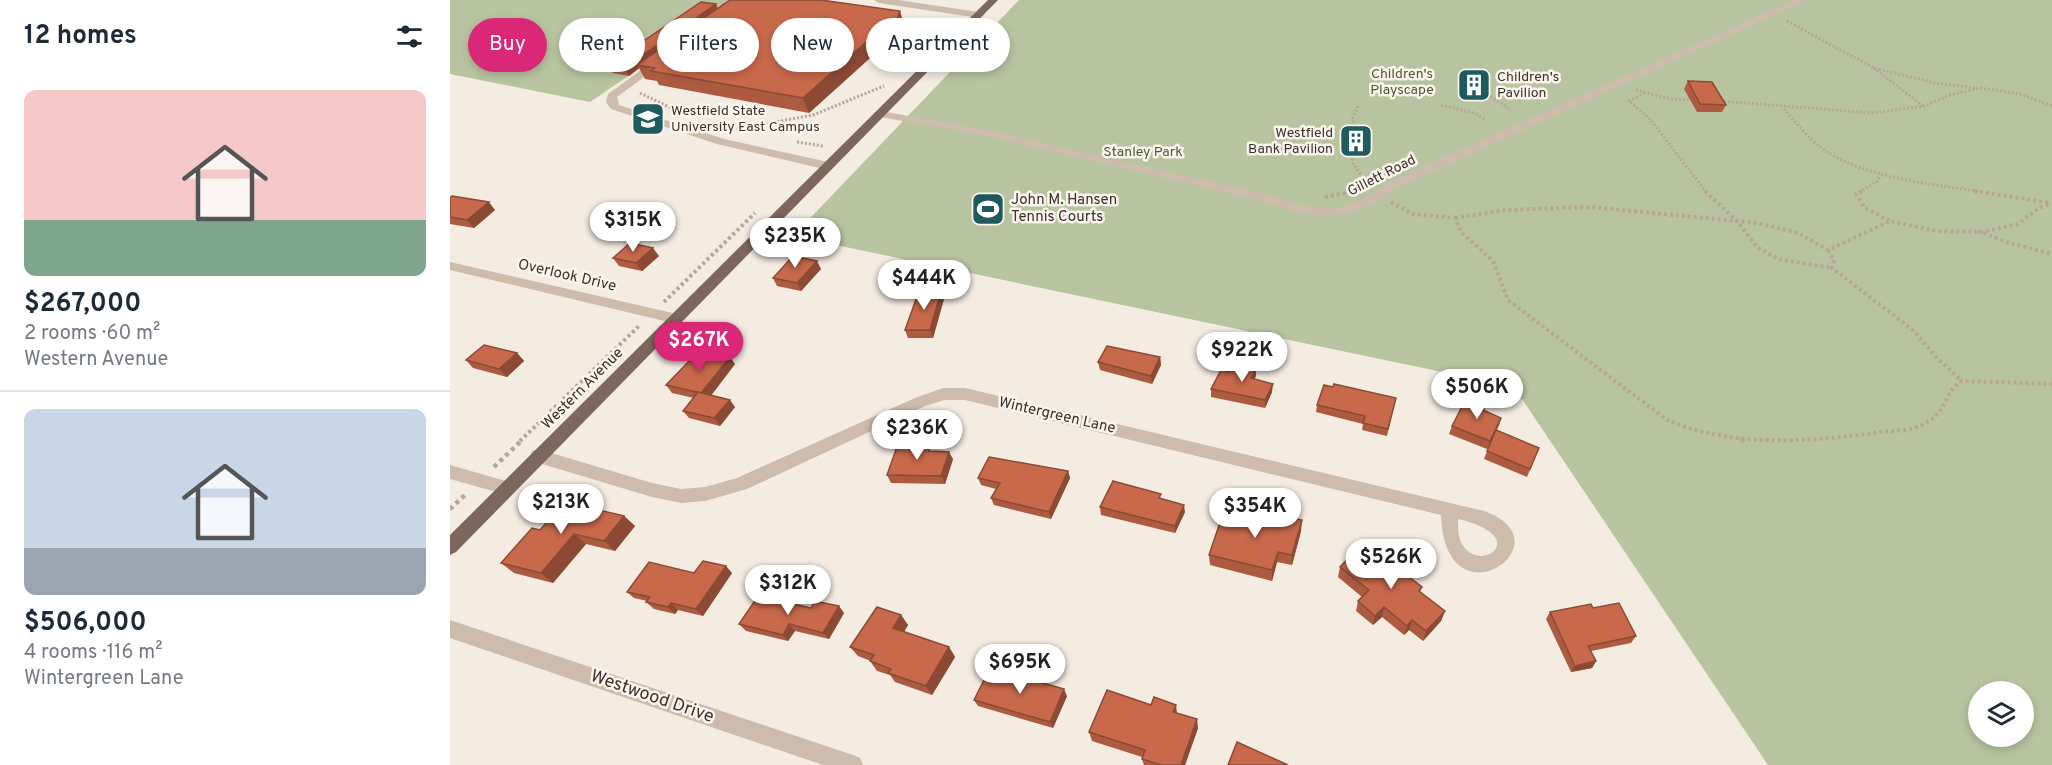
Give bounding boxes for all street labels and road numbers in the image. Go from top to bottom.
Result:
street label: Gillett Road [1345,152,1419,200]
street label: Overlook Drive [516,255,618,297]
street label: Western Avenue [538,344,628,434]
street label: Wintergreen Lane [997,393,1117,439]
street label: Westwood Drive [587,665,717,729]

